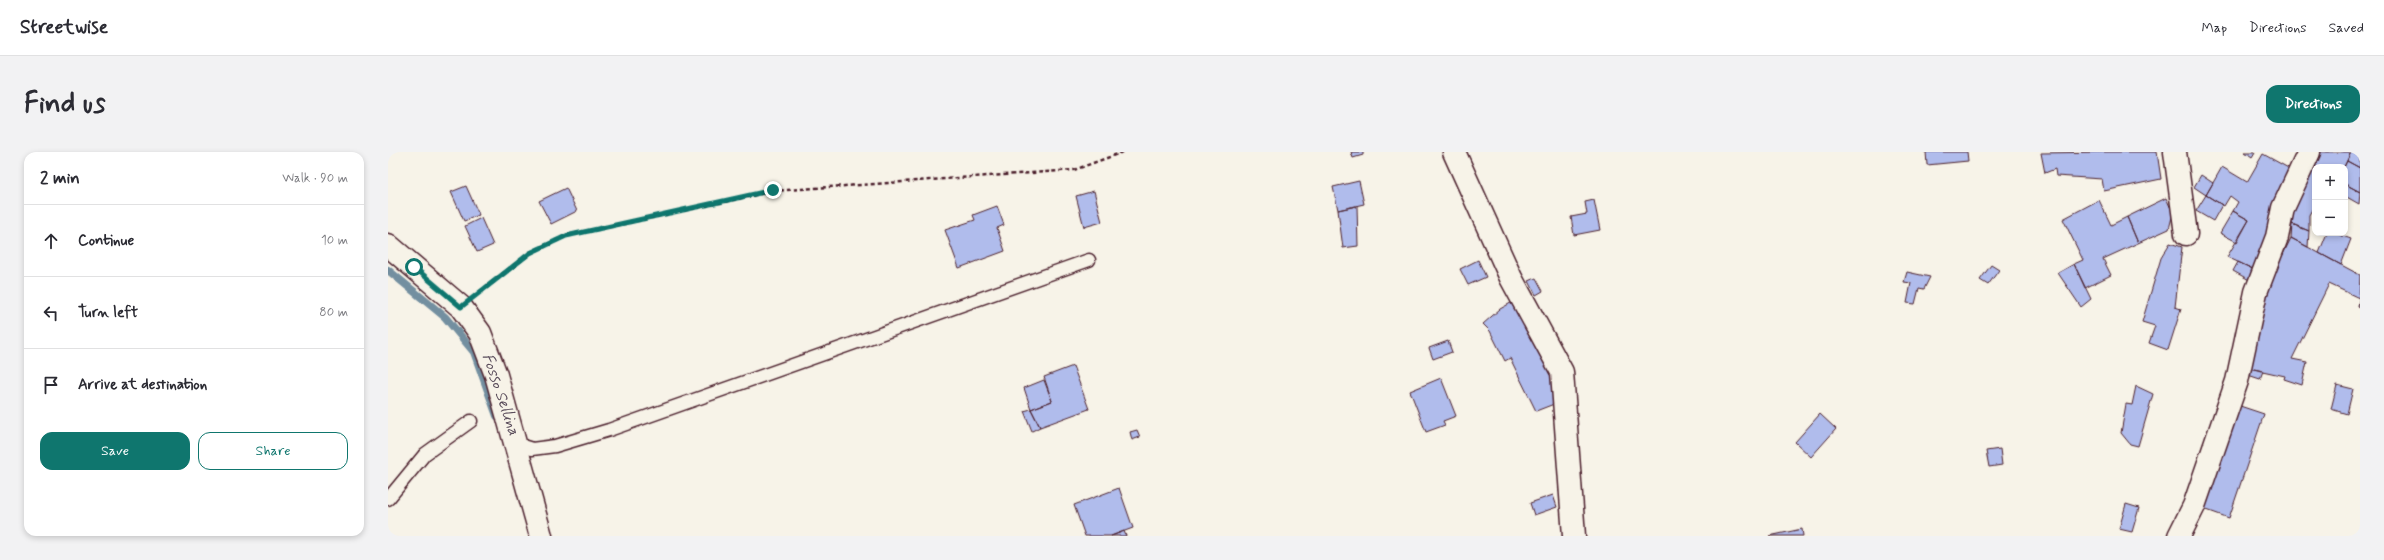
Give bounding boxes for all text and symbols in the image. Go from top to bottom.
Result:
text: Streetwise [20,15,108,40]
text: Map [2201,19,2227,37]
text: Directions [2249,19,2307,37]
text: Saved [2329,19,2364,37]
button: Directions [2266,85,2360,123]
text: Find us [24,86,105,123]
map controls [2312,164,2348,236]
button: + [2312,164,2348,200]
text: 2 min [40,167,80,189]
text: Walk · 90 m [282,170,348,187]
route end [764,181,782,199]
button: − [2312,200,2348,236]
icon: ahead [40,230,62,252]
text: Continue [78,231,134,251]
text: 10 m [321,232,348,249]
route start [405,258,423,276]
icon: left [40,302,62,324]
text: Turn left [78,303,138,323]
text: 80 m [319,304,348,321]
water label: Fosso Sellina [477,351,524,438]
icon: arrive [40,374,62,396]
text: Arrive at destination [78,375,207,395]
button: Save [40,432,190,470]
button: Share [198,432,348,470]

